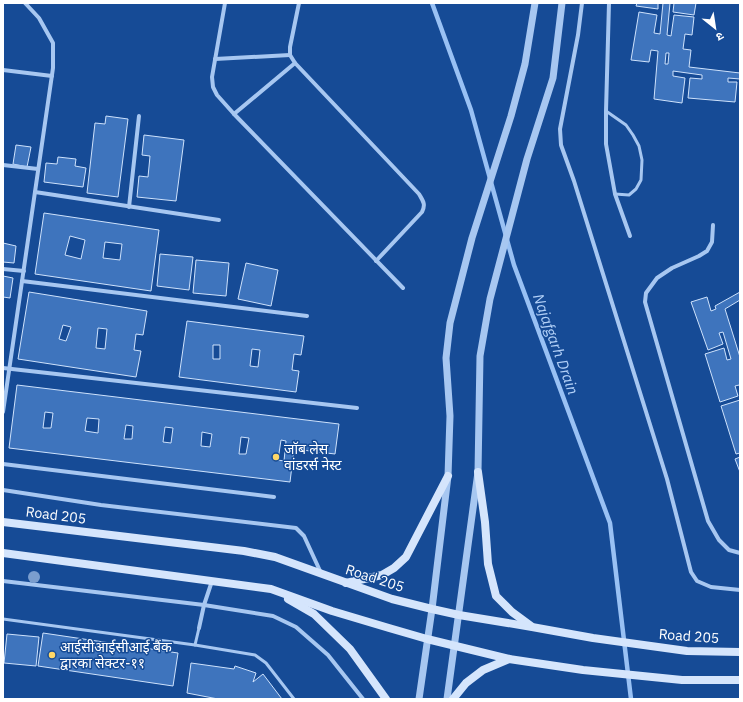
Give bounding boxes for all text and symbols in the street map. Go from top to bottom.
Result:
north arrow [695,8,735,48]
text: उ [713,29,726,45]
water label: Najafgarh Drain [529,291,583,397]
place label: जॉब लेस वांडरर्स नेस्ट [284,440,343,474]
marker: जॉब लेस वांडरर्स नेस्ट [271,452,281,462]
street label: Road 205 [25,502,87,528]
street label: Road 205 [343,560,407,596]
street label: Road 205 [658,625,720,647]
place label: आईसीआईसीआई बैंक द्वारका सेक्टर-११ [60,638,172,672]
marker: आईसीआईसीआई बैंक द्वारका सेक्टर-११ [47,650,57,660]

